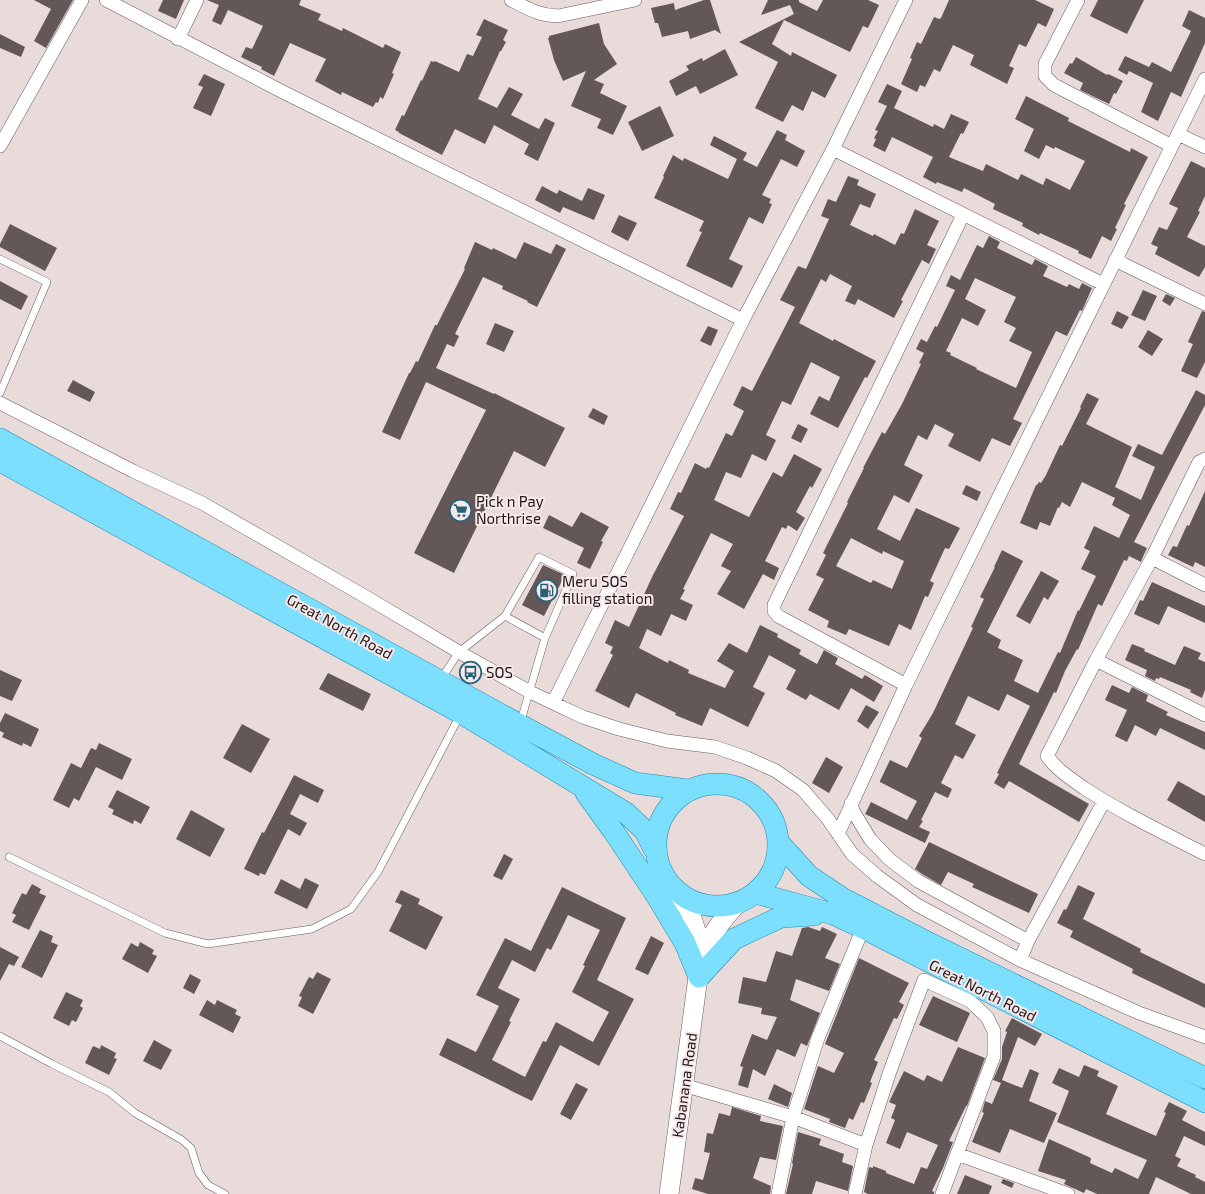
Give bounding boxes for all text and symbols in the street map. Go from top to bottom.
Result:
place label: Pick n Pay Northrise [476,492,544,527]
supermarket icon: Pick n Pay Northrise [447,497,473,523]
place label: Meru SOS filling station [562,572,652,607]
fuel station icon: Meru SOS filling station [533,577,559,603]
street label: Great North Road [284,590,396,662]
bus stop icon: SOS [457,659,483,685]
place label: SOS [486,663,513,681]
street label: Great North Road [926,955,1040,1025]
street label: Kabanana Road [668,1031,700,1139]

